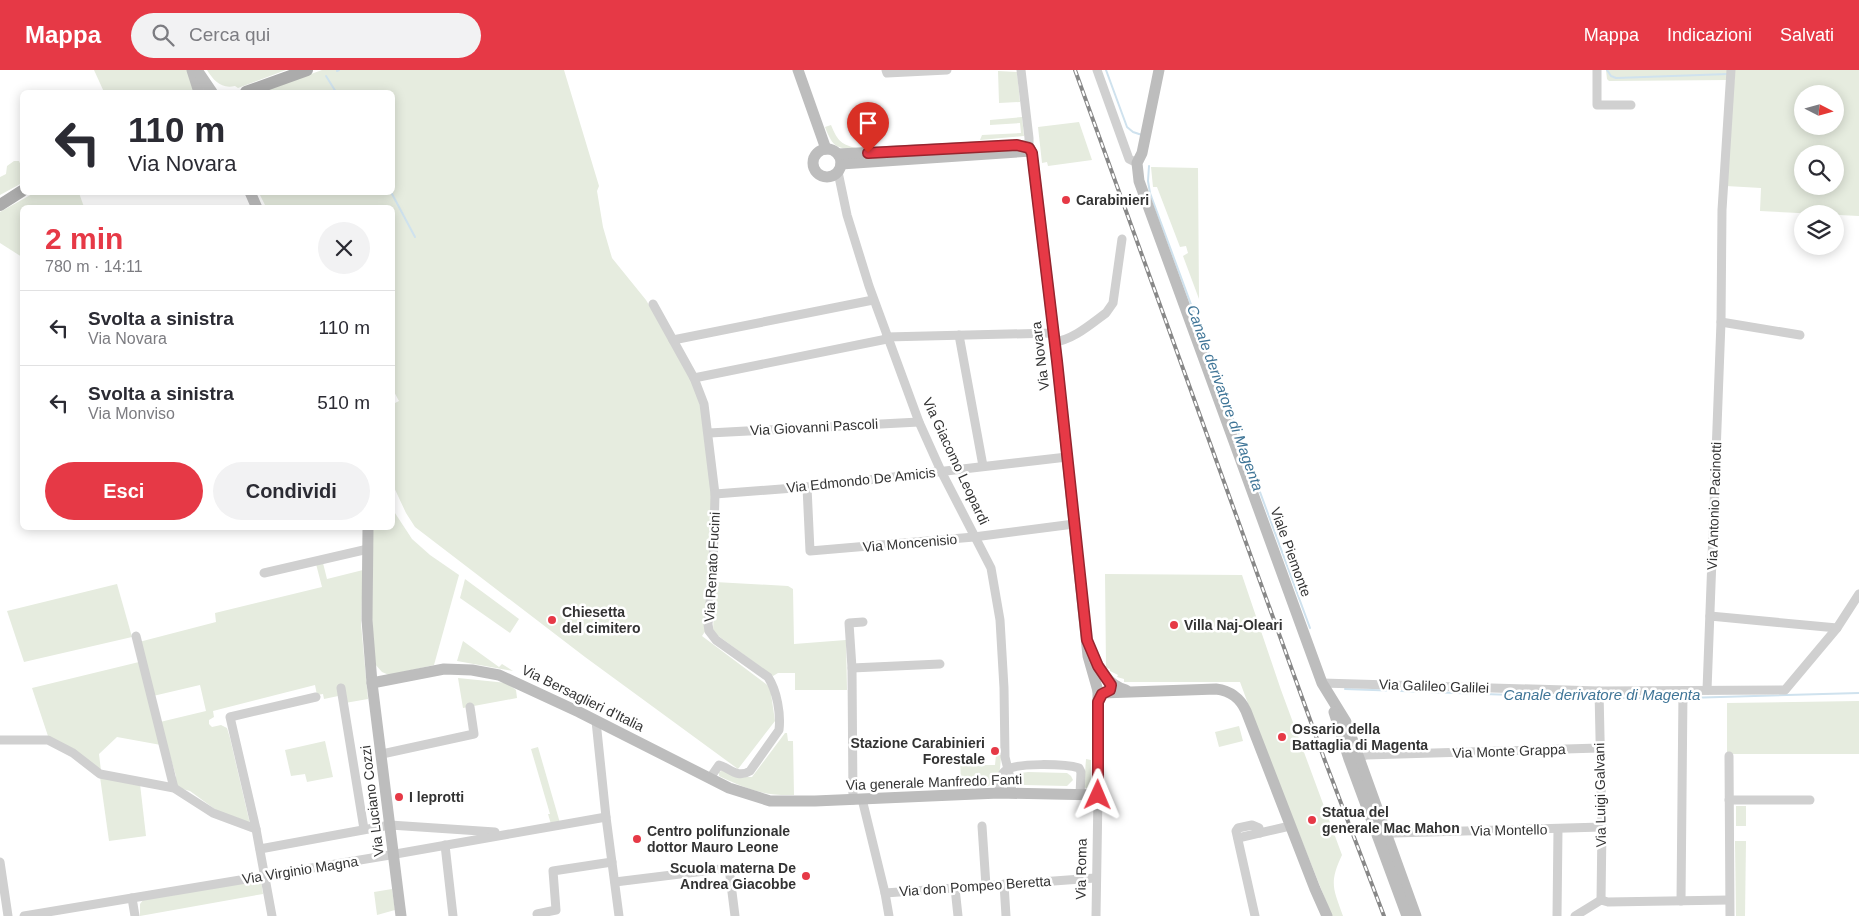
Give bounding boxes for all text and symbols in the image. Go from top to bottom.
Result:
search box [131,13,481,58]
text: Mappa [25,21,101,48]
icon: search [149,21,177,49]
text: Cerca qui [189,24,270,45]
text: Mappa [1584,25,1639,45]
text: Indicazioni [1667,25,1752,45]
text: Salvati [1780,25,1834,45]
north arrow [1794,85,1844,135]
map controls [1794,85,1844,255]
pin [847,102,889,153]
icon: arrive [854,109,882,137]
icon: left [45,110,110,175]
text: 110 m [128,110,225,149]
button: search [1794,145,1844,195]
text: Via Novara [128,151,236,176]
place label: Carabinieri [1076,192,1149,208]
marker: Carabinieri [1060,194,1072,206]
button: layers [1794,205,1844,255]
text: 2 min [45,222,123,255]
button: close [318,222,370,274]
text: 780 m · 14:11 [45,258,143,275]
water label: Canale derivatore di Magenta [1184,302,1267,493]
text: Svolta a sinistra [88,308,234,329]
icon: left [45,314,73,342]
text: 110 m [319,317,370,338]
street label: Via Novara [1028,321,1052,391]
text: Via Novara [88,330,167,347]
text: Svolta a sinistra [88,383,234,404]
icon: left [45,389,73,417]
text: 510 m [317,392,370,413]
street label: Via Giacomo Leopardi [920,395,992,527]
text: Via Monviso [88,405,175,422]
street label: Via Giovanni Pascoli [750,416,878,438]
street label: Via Antonio Pacinotti [1704,442,1724,570]
button: Esci [45,462,203,520]
button: Condividi [213,462,370,520]
street label: Via Edmondo De Amicis [786,464,936,496]
street label: Viale Piemonte [1267,505,1315,599]
street label: Via Renato Fucini [701,512,723,622]
street label: Via Moncenisio [862,531,958,555]
place label: Chiesetta del cimitero [562,604,641,636]
marker: Chiesetta del cimitero [546,614,558,626]
place label: Villa Naj-Oleari [1184,617,1283,633]
marker: Villa Naj-Oleari [1168,619,1180,631]
street label: Via Bersaglieri d'Italia [519,661,647,735]
street label: Via Galileo Galilei [1379,676,1489,696]
water label: Canale derivatore di Magenta [1504,686,1700,703]
place label: Ossario della Battaglia di Magenta [1292,721,1428,753]
marker: Ossario della Battaglia di Magenta [1276,731,1288,743]
place label: Stazione Carabinieri Forestale [850,735,985,767]
street label: Via Monte Grappa [1452,741,1566,761]
street label: Via Luigi Galvani [1591,742,1609,848]
street label: Via Luciano Cozzi [357,745,387,857]
marker: Stazione Carabinieri Forestale [989,745,1001,757]
position arrow [1071,768,1123,820]
street label: Via generale Manfredo Fanti [846,771,1022,793]
place label: I leprotti [409,789,464,805]
marker: I leprotti [393,791,405,803]
place label: Statua del generale Mac Mahon [1322,804,1460,836]
marker: Statua del generale Mac Mahon [1306,814,1318,826]
street label: Via Montello [1470,821,1548,839]
place label: Centro polifunzionale dottor Mauro Leone [647,823,790,855]
marker: Centro polifunzionale dottor Mauro Leone [631,833,643,845]
street label: Via Roma [1072,838,1090,900]
street label: Via Virginio Magna [241,853,359,887]
place label: Scuola materna De Andrea Giacobbe [670,860,796,892]
marker: Scuola materna De Andrea Giacobbe [800,870,812,882]
street label: Via don Pompeo Beretta [898,873,1052,899]

